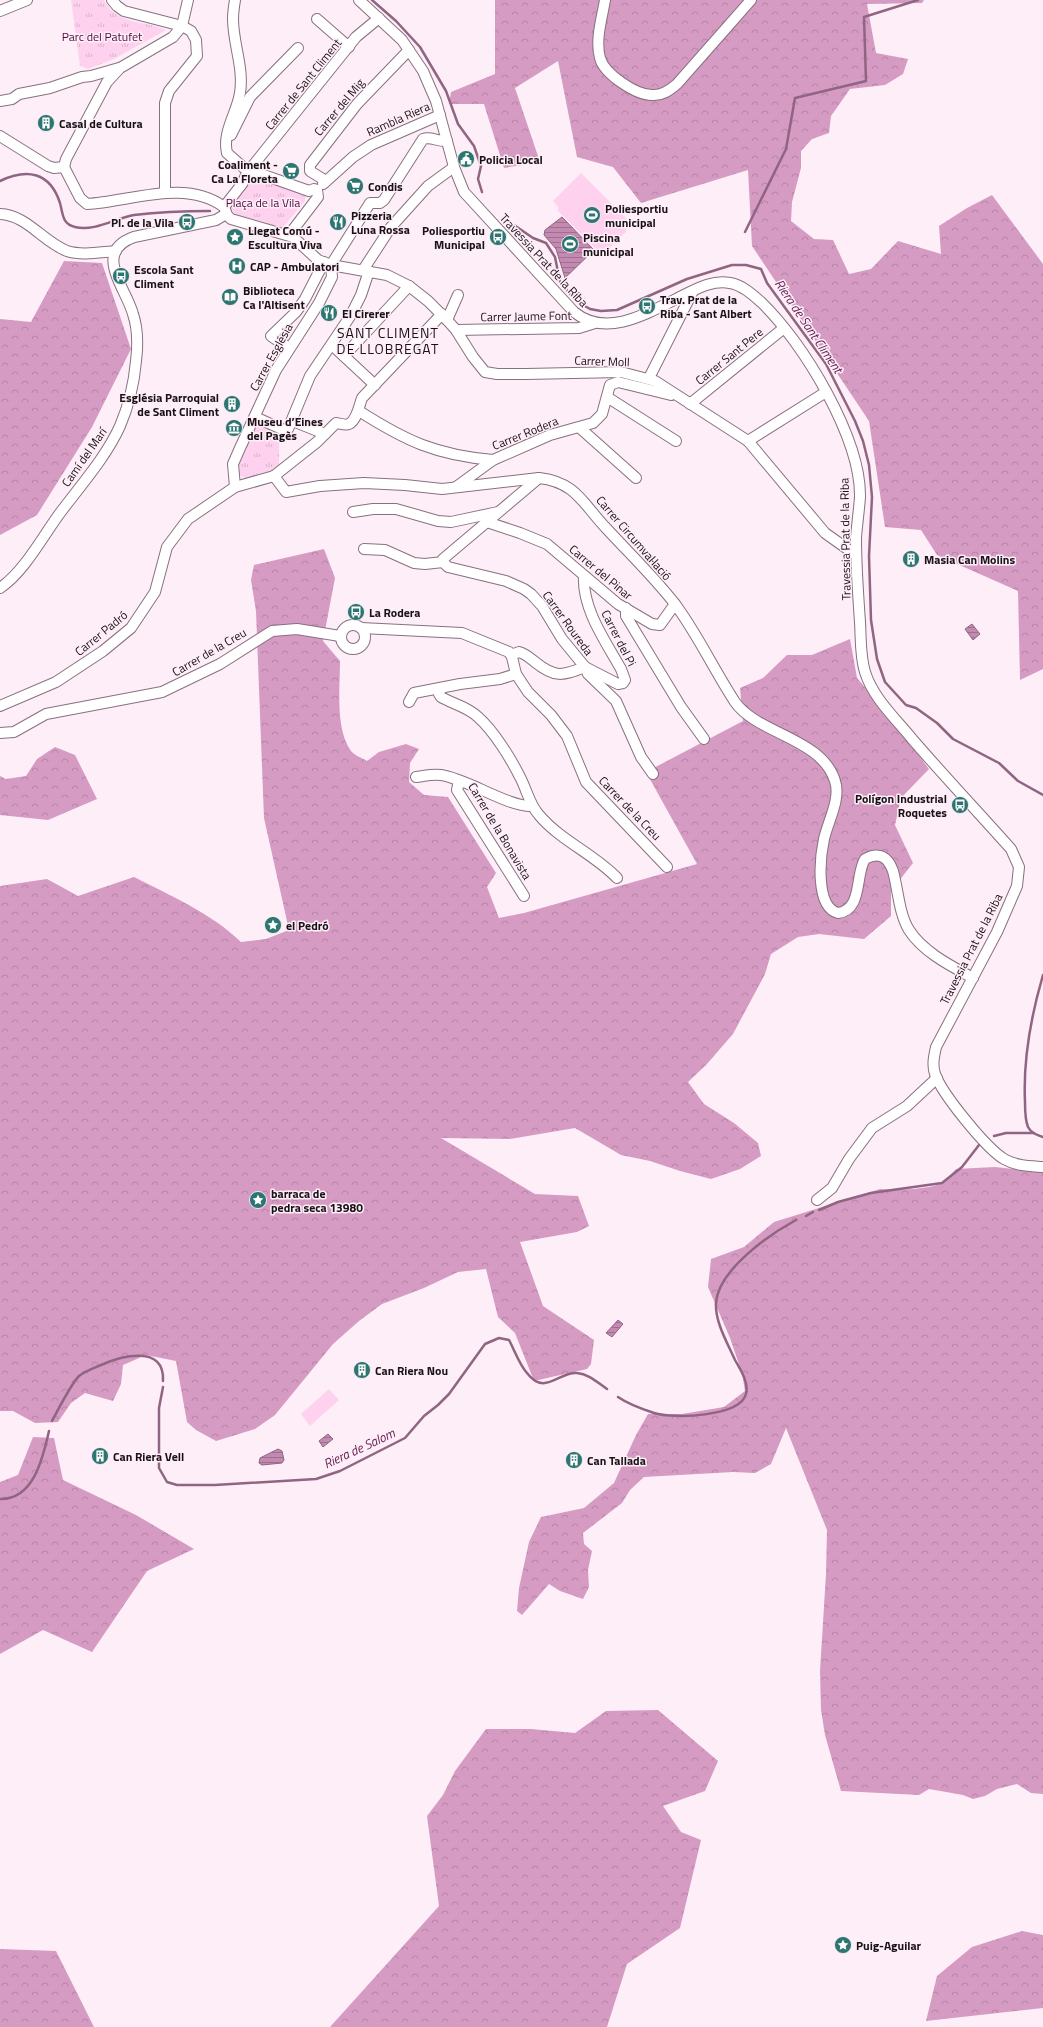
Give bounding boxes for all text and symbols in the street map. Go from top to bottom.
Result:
park label: Parc del Patufet [62,27,143,46]
street label: Carrer de Sant Climent [260,33,346,134]
street label: Carrer del Mig [309,74,369,140]
street label: Rambla Riera [363,97,433,141]
building icon: Casal de Cultura [36,113,56,133]
place label: Casal de Cultura [59,114,143,133]
public building icon: Policia Local [456,149,476,169]
place label: Policia Local [479,150,543,169]
place label: Coaliment - Ca La Floreta [211,155,278,188]
supermarket icon: Coaliment - Ca La Floreta [281,161,301,181]
supermarket icon: Condis [345,176,365,196]
place label: Condis [368,177,403,196]
park label: Plaça de la Vila [226,193,300,212]
place label: Poliesportiu municipal [605,199,668,232]
sports icon: Poliesportiu municipal [582,205,602,225]
place label: Pizzeria Luna Rossa [351,206,410,239]
street label: Travessia Prat de la Riba [495,209,593,311]
bus stop icon: Pl. de la Vila [177,212,197,232]
restaurant icon: Pizzeria Luna Rossa [328,212,348,232]
place label: Pl. de la Vila [111,213,174,232]
place label: Llegat Comú - Escultura Viva [248,221,322,254]
place label: Poliesportiu Municipal [422,221,485,254]
place icon: Llegat Comú - Escultura Viva [225,227,245,247]
bus stop icon: Poliesportiu Municipal [488,227,508,247]
place label: Piscina municipal [583,228,634,261]
sports icon: Piscina municipal [560,234,580,254]
hospital icon: CAP - Ambulatori [227,256,247,276]
place label: CAP - Ambulatori [250,257,339,276]
place label: Escola Sant Climent [134,260,194,293]
bus stop icon: Escola Sant Climent [111,266,131,286]
water label: Riera de Sant Climent [770,275,849,379]
place label: Biblioteca Ca l'Altisent [243,281,305,314]
library icon: Biblioteca Ca l'Altisent [220,287,240,307]
place label: Trav. Prat de la Riba - Sant Albert [660,290,752,323]
bus stop icon: Trav. Prat de la Riba - Sant Albert [637,296,657,316]
restaurant icon: El Cirerer [319,303,339,323]
place label: El Cirerer [342,304,390,323]
street label: Carrer Jaume Font [480,306,573,326]
street label: Carrer Església [245,320,297,394]
district label: SANT CLIMENT DE LLOBREGAT [337,322,439,359]
street label: Carrer Sant Pere [691,323,767,389]
street label: Carrer Moll [574,351,630,371]
place label: Església Parroquial de Sant Climent [119,388,220,421]
building icon: Església Parroquial de Sant Climent [222,394,242,414]
street label: Carrer Rodera [489,411,561,455]
place label: Museu d’Eines del Pagès [247,412,323,445]
museum icon: Museu d’Eines del Pagès [224,418,244,438]
street label: Camí del Marí [57,422,112,491]
street label: Travessia Prat de la Riba [834,478,856,600]
street label: Carrer Circumval·lació [592,491,676,585]
street label: Carrer del Pinar [565,540,637,604]
building icon: Masia Can Molins [901,549,921,569]
place label: Masia Can Molins [924,550,1015,569]
street label: Carrer Roureda [538,587,598,659]
bus stop icon: La Rodera [346,602,366,622]
place label: La Rodera [369,603,420,622]
street label: Carrer Padró [70,606,132,660]
street label: Carrer del Pi [597,606,641,670]
street label: Carrer de la Creu [168,623,250,681]
street label: Carrer de la Creu [594,772,666,844]
street label: Carrer de la Bonavista [463,779,537,883]
place label: Polígon Industrial Roquetes [855,789,947,822]
bus stop icon: Polígon Industrial Roquetes [950,795,970,815]
street label: Travessia Prat de la Riba [935,890,1007,1008]
place icon: el Pedró [263,915,283,935]
place label: el Pedró [286,916,329,935]
place label: barraca de pedra seca 13980 [271,1184,363,1217]
place icon: barraca de pedra seca 13980 [248,1190,268,1210]
building icon: Can Riera Nou [352,1360,372,1380]
place label: Can Riera Nou [375,1361,448,1380]
water label: Riera de Salom [320,1422,399,1473]
building icon: Can Riera Vell [90,1446,110,1466]
place label: Can Riera Vell [113,1447,184,1466]
building icon: Can Tallada [564,1450,584,1470]
place label: Can Tallada [587,1451,646,1470]
place icon: Puig-Aguilar [833,1935,853,1955]
place label: Puig-Aguilar [856,1936,922,1955]

